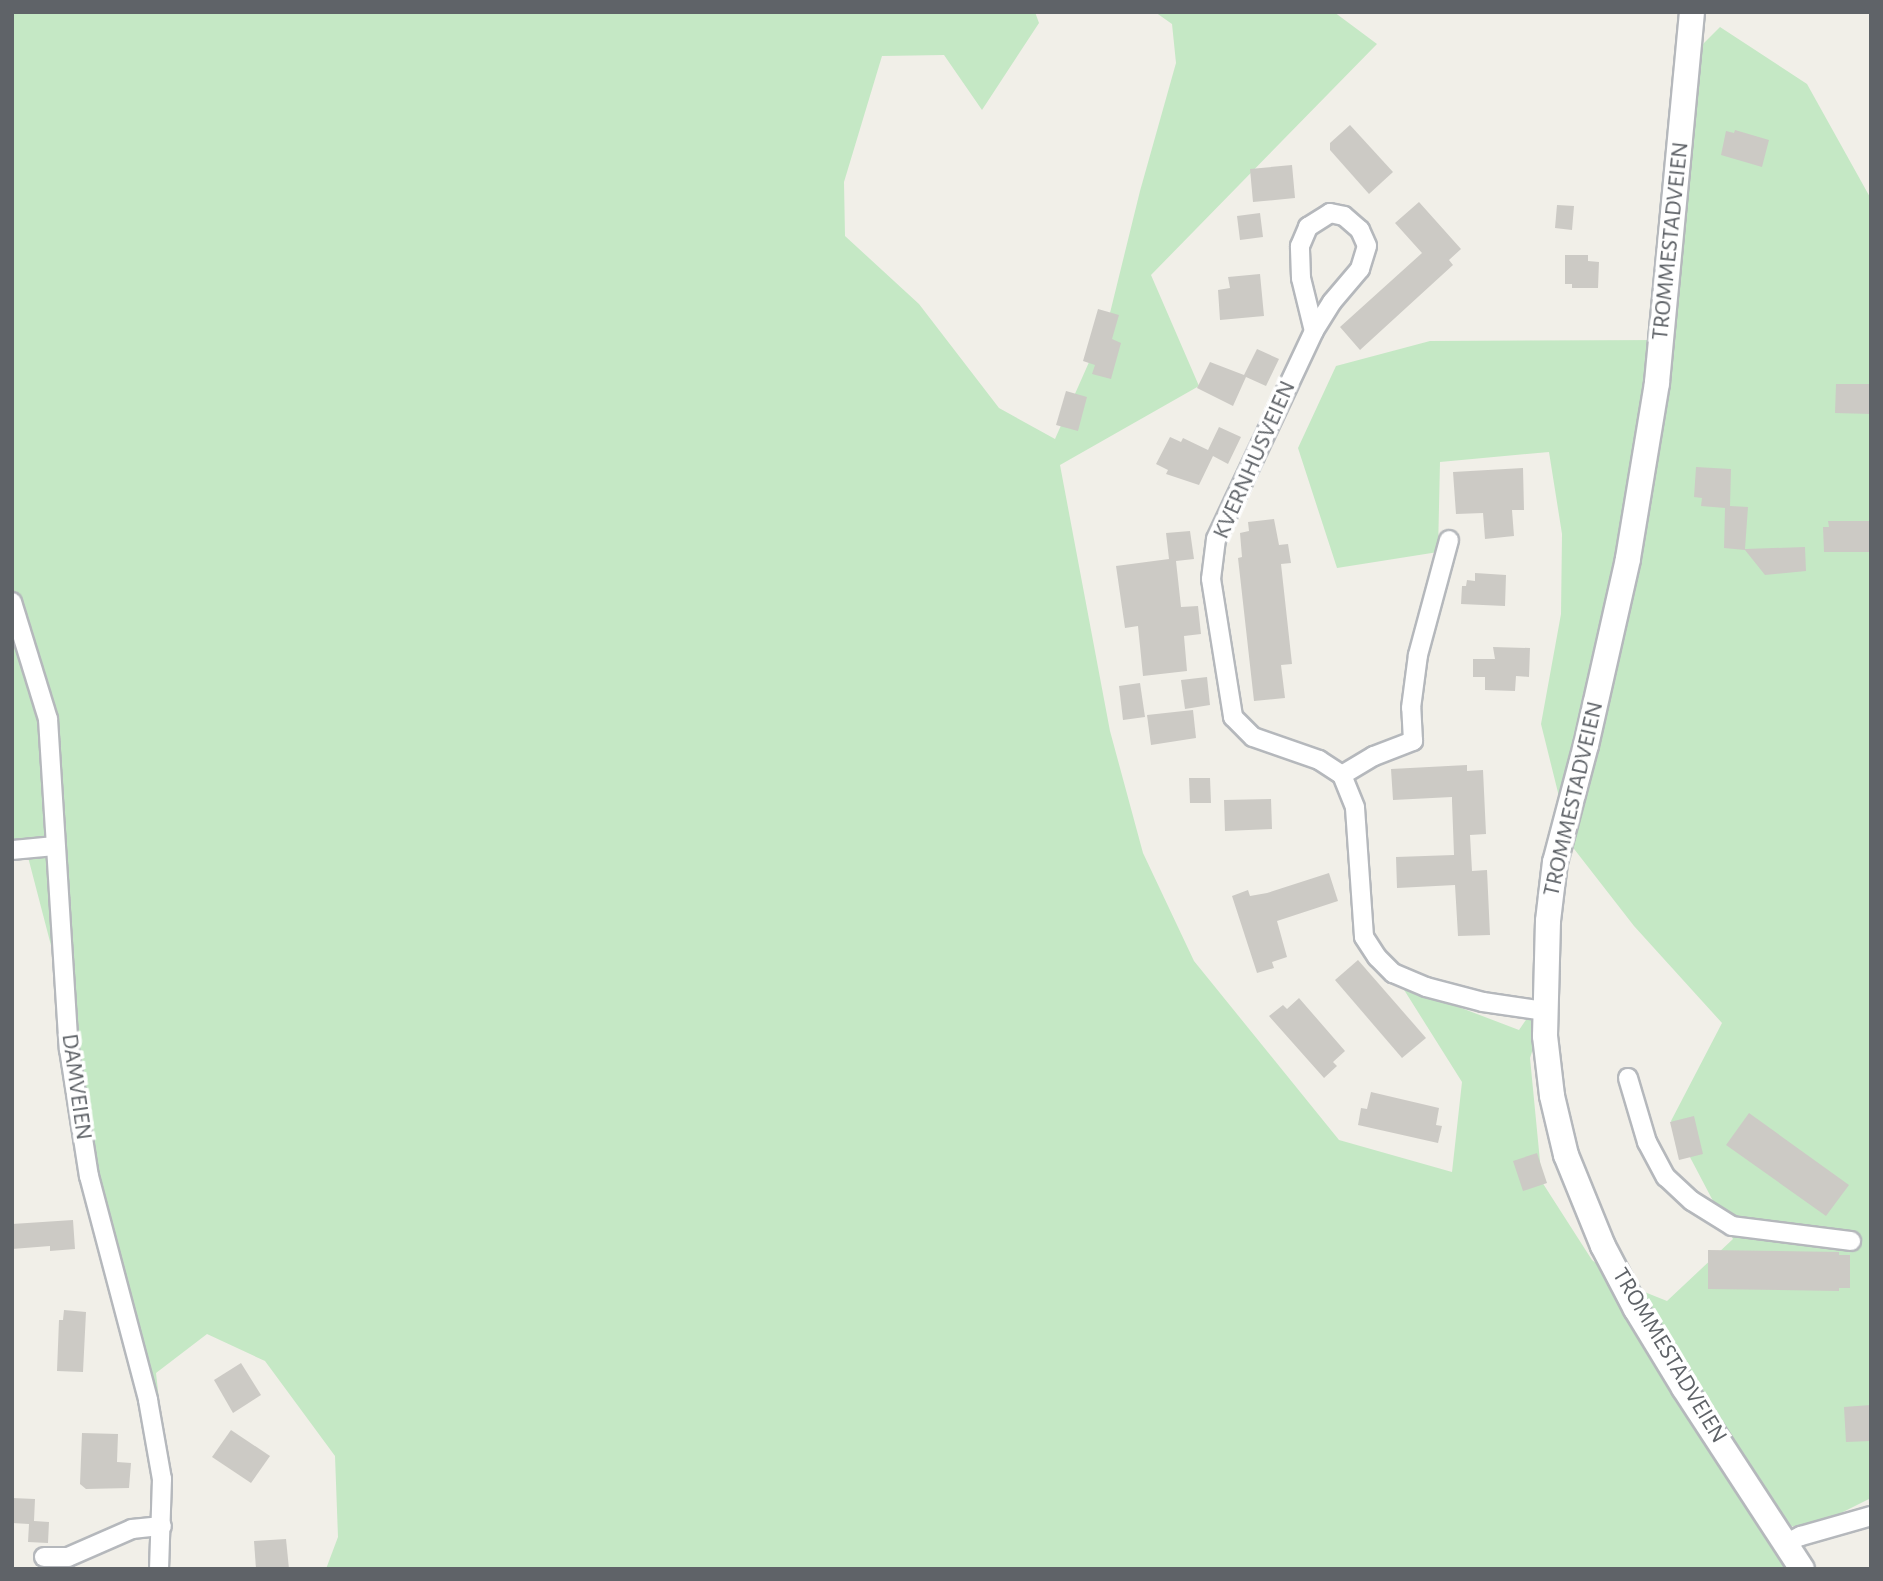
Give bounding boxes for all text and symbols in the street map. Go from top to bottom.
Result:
street label: TROMMESTADVEIEN [1646,140,1696,342]
street label: KVERNHUSVEIEN [1207,376,1303,544]
street label: TROMMESTADVEIEN [1538,699,1610,899]
street label: DAMVEIEN [54,1032,98,1142]
street label: TROMMESTADVEIEN [1605,1263,1733,1449]

